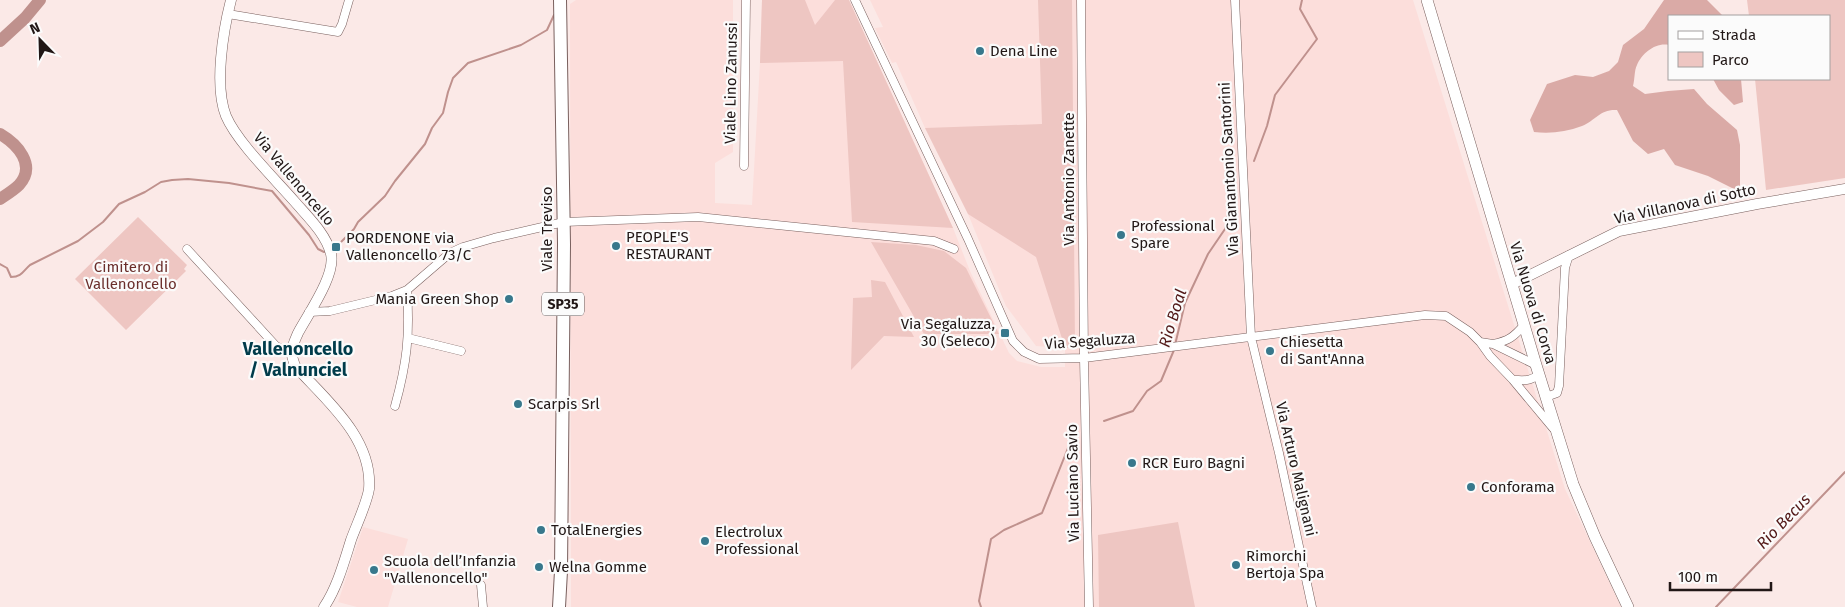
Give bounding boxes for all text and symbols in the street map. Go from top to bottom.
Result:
north arrow [15,15,65,65]
legend [1668,15,1830,80]
text: N [28,19,43,38]
street label: Viale Lino Zanussi [721,22,741,144]
text: Strada [1712,26,1756,44]
place label: Dena Line [990,42,1057,60]
marker: Dena Line [974,45,986,57]
text: Parco [1712,51,1749,69]
street label: Via Gianantonio Santorini [1215,82,1243,256]
street label: Via Antonio Zanette [1060,112,1078,246]
street label: Via Vallenoncello [250,129,338,229]
street label: Via Villanova di Sotto [1613,180,1757,228]
street label: Viale Treviso [538,186,556,272]
place label: Professional Spare [1131,217,1215,252]
place label: PEOPLE'S RESTAURANT [626,228,712,263]
place label: PORDENONE via Vallenoncello 73/C [346,229,472,264]
marker: Professional Spare [1115,229,1127,241]
marker: PEOPLE'S RESTAURANT [610,240,622,252]
street label: Via Nuova di Corva [1506,240,1560,366]
marker: PORDENONE via Vallenoncello 73/C [330,241,342,253]
park label: Cimitero di Vallenoncello [85,258,177,293]
water label: Rio Boal [1155,287,1190,350]
place label: Mania Green Shop [375,290,499,308]
road number: SP35 [542,292,584,316]
marker: Mania Green Shop [503,293,515,305]
place label: Via Segaluzza, 30 (Seleco) [901,315,995,350]
marker: Via Segaluzza, 30 (Seleco) [999,327,1011,339]
street label: Via Segaluzza [1044,329,1136,353]
place label: Chiesetta di Sant'Anna [1280,333,1365,368]
district label: Vallenoncello / Valnunciel [242,338,353,381]
marker: Chiesetta di Sant'Anna [1264,345,1276,357]
place label: Scarpis Srl [528,395,600,413]
marker: Scarpis Srl [512,398,524,410]
street label: Via Arturo Malignani [1272,400,1320,538]
street label: Via Luciano Savio [1063,424,1083,542]
place label: RCR Euro Bagni [1142,454,1245,472]
marker: RCR Euro Bagni [1126,457,1138,469]
place label: Conforama [1481,478,1555,496]
marker: Conforama [1465,481,1477,493]
water label: Rio Becus [1752,490,1814,553]
place label: TotalEnergies [551,521,642,539]
place label: Electrolux Professional [715,523,799,558]
marker: TotalEnergies [535,524,547,536]
marker: Electrolux Professional [699,535,711,547]
place label: Rimorchi Bertoja Spa [1246,547,1324,582]
place label: Scuola dell’Infanzia "Vallenoncello" [384,552,516,587]
place label: Welna Gomme [549,558,647,576]
marker: Rimorchi Bertoja Spa [1230,559,1242,571]
scale bar [1670,560,1771,592]
marker: Welna Gomme [533,561,545,573]
marker: Scuola dell’Infanzia "Vallenoncello" [368,564,380,576]
text: 100 m [1678,568,1718,586]

